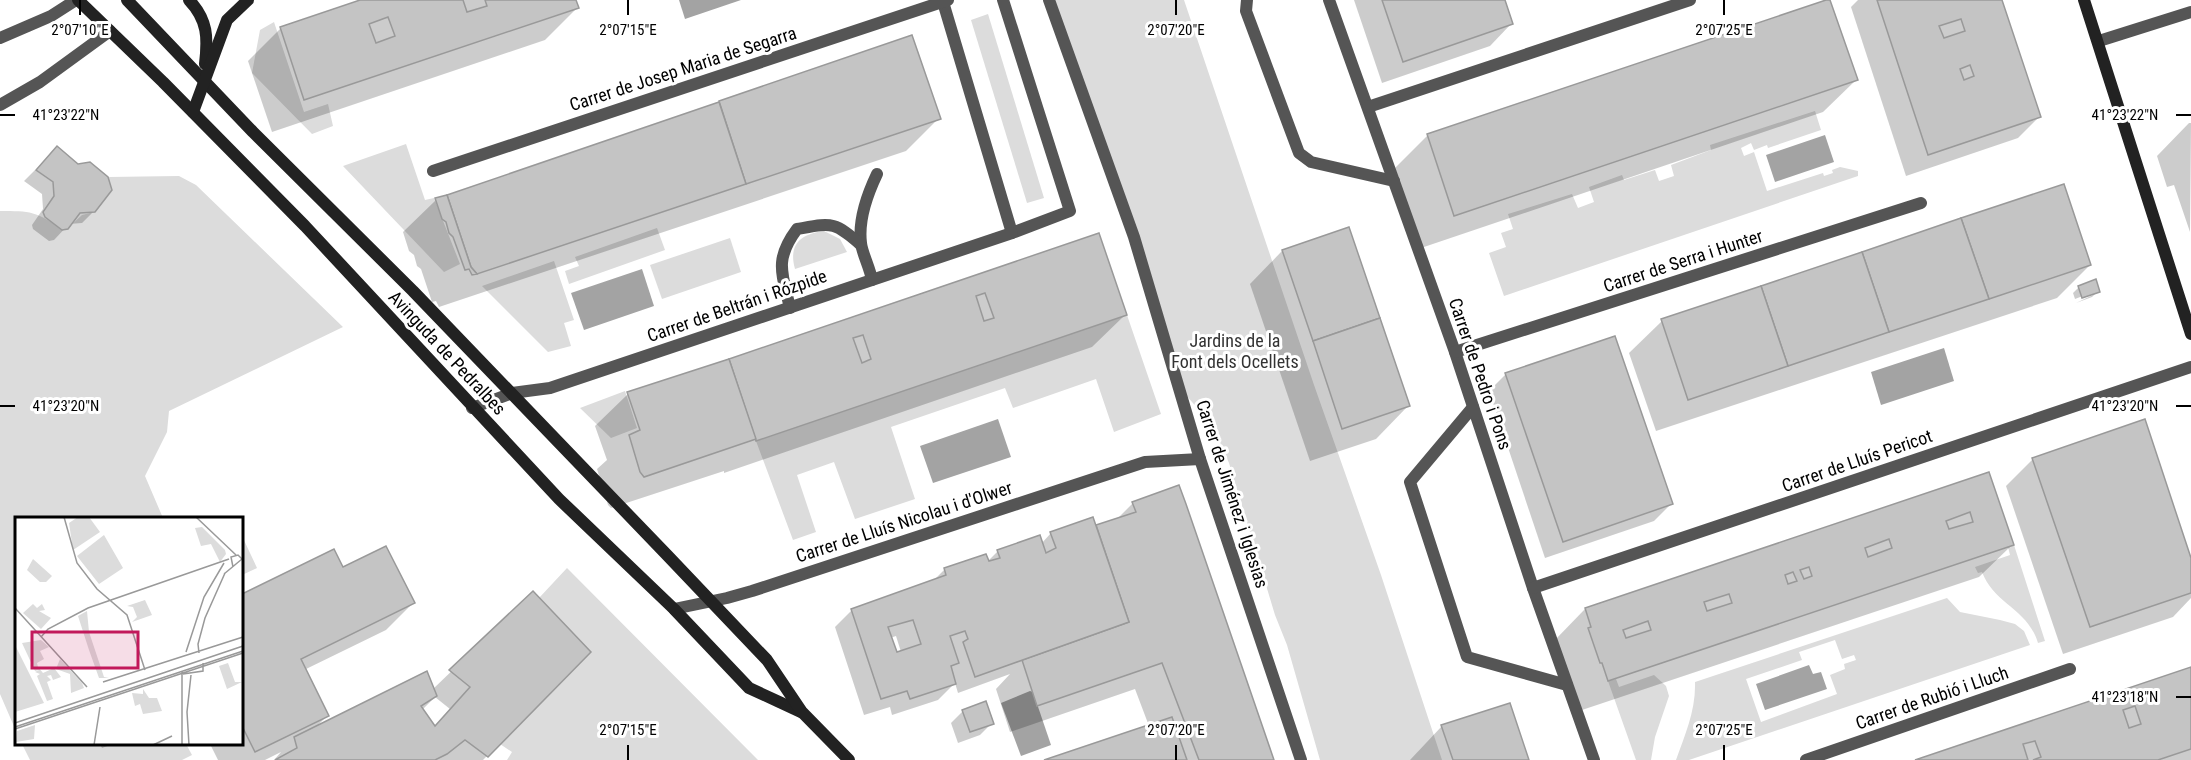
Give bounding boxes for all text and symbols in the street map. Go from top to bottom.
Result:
text: 2°07'10"E [51,21,109,39]
text: 2°07'15"E [599,21,657,39]
text: 2°07'20"E [1147,21,1205,39]
text: 2°07'25"E [1695,21,1753,39]
street label: Carrer de Josep Maria de Segarra [567,22,799,115]
text: 41°23'22"N [33,106,99,124]
text: 41°23'22"N [2092,106,2158,124]
street label: Carrer de Serra i Hunter [1600,225,1766,296]
street label: Carrer de Beltrán i Rózpide [644,265,829,346]
street label: Avinguda de Pedralbes [384,286,510,419]
street label: Carrer de Pedro i Pons [1445,295,1516,452]
park label: Jardins de la Font dels Ocellets [1171,330,1299,372]
text: 41°23'20"N [33,397,99,415]
street label: Carrer de Jiménez i Iglesias [1192,397,1273,591]
text: 41°23'20"N [2092,397,2158,415]
street label: Carrer de Lluís Pericot [1779,425,1935,496]
street label: Carrer de Lluís Nicolau i d'Olwer [793,476,1015,566]
inset map [15,517,243,745]
street label: Carrer de Rubió i Lluch [1853,662,2011,734]
text: 41°23'18"N [2092,688,2158,706]
text: 2°07'15"E [599,721,657,739]
text: 2°07'20"E [1147,721,1205,739]
text: 2°07'25"E [1695,721,1753,739]

